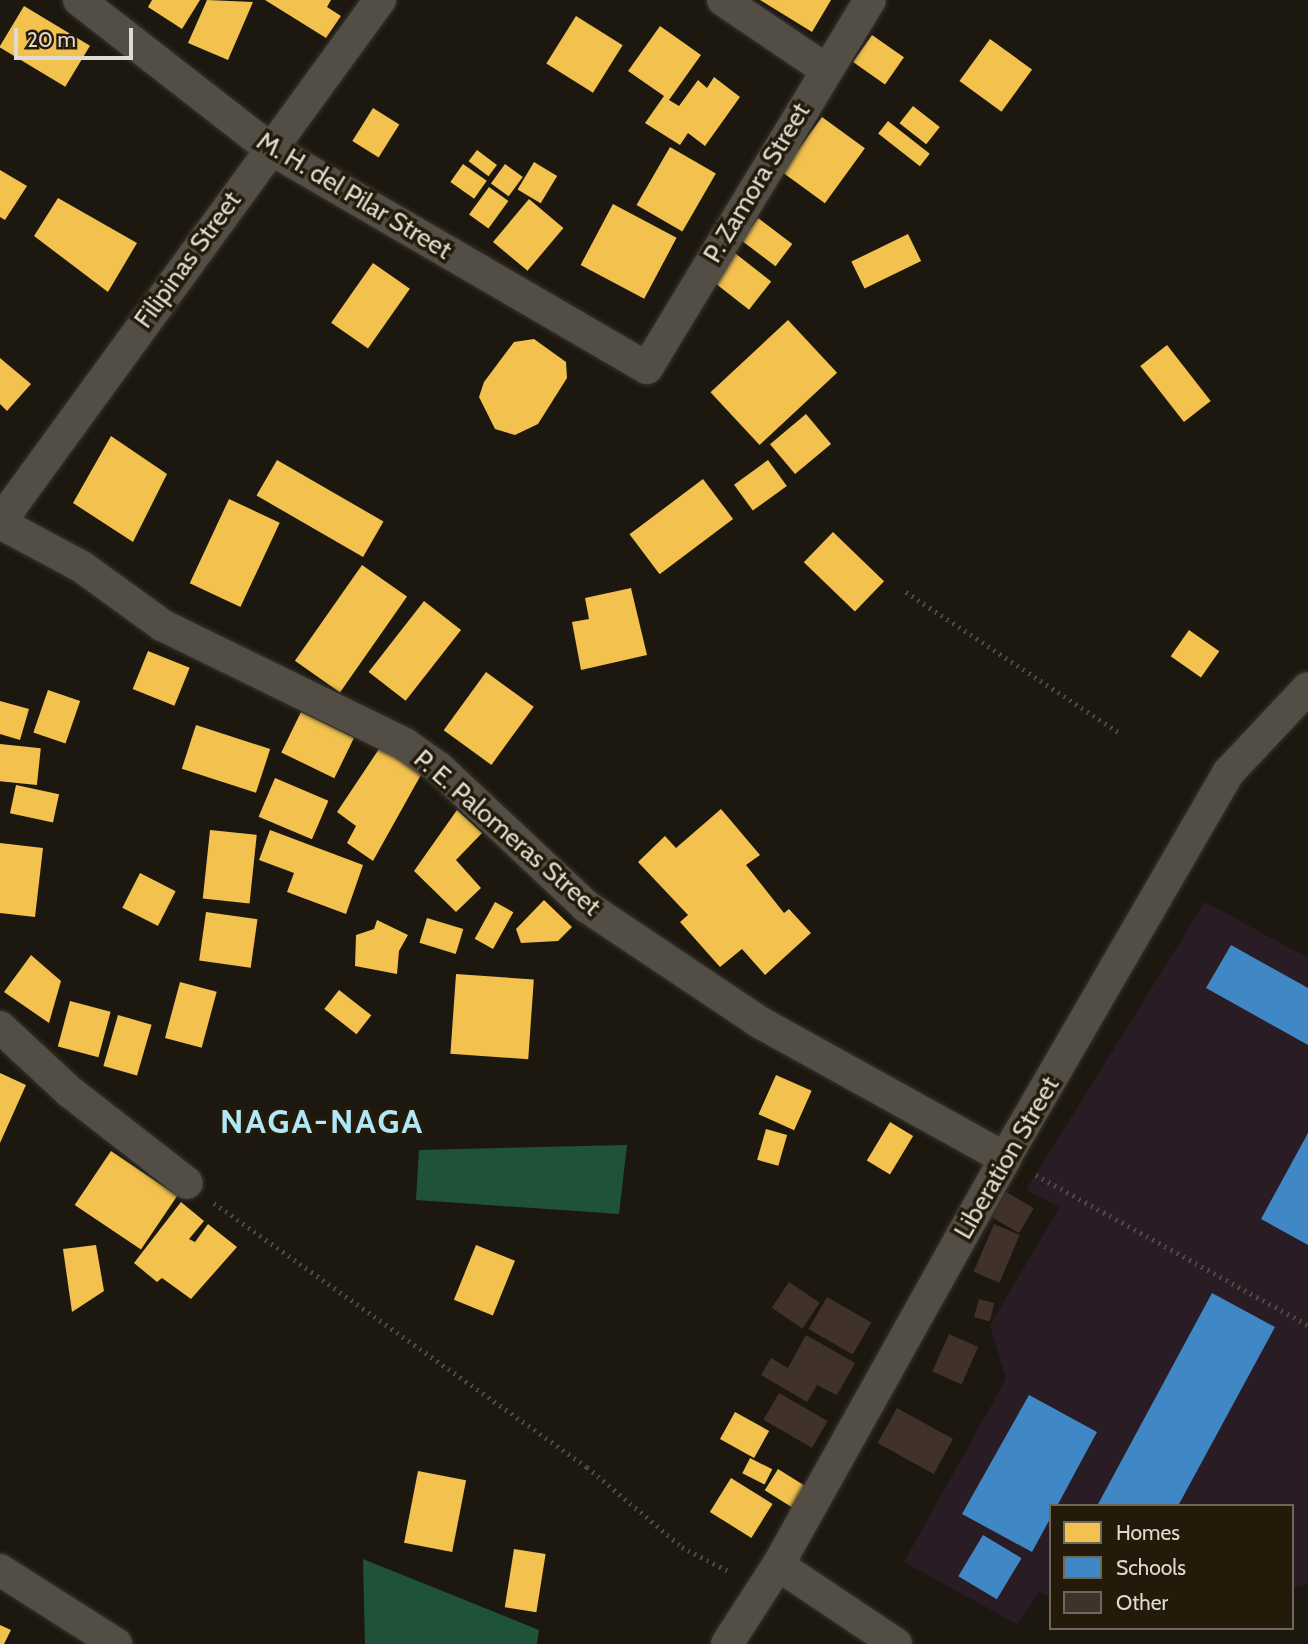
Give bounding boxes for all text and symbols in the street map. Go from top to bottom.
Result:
scale bar [18,14,136,58]
text: 20 m [27,27,76,52]
street label: P. Zamora Street [697,97,817,269]
street label: M. H. del Pilar Street [251,126,457,266]
street label: Filipinas Street [128,186,248,334]
street label: P. E. Palomeras Street [407,743,607,923]
street label: Liberation Street [948,1071,1066,1245]
district label: NAGA-NAGA [221,1102,423,1142]
legend [1049,1504,1294,1630]
text: Homes [1116,1520,1180,1545]
text: Schools [1116,1555,1186,1580]
text: Other [1116,1590,1168,1615]

